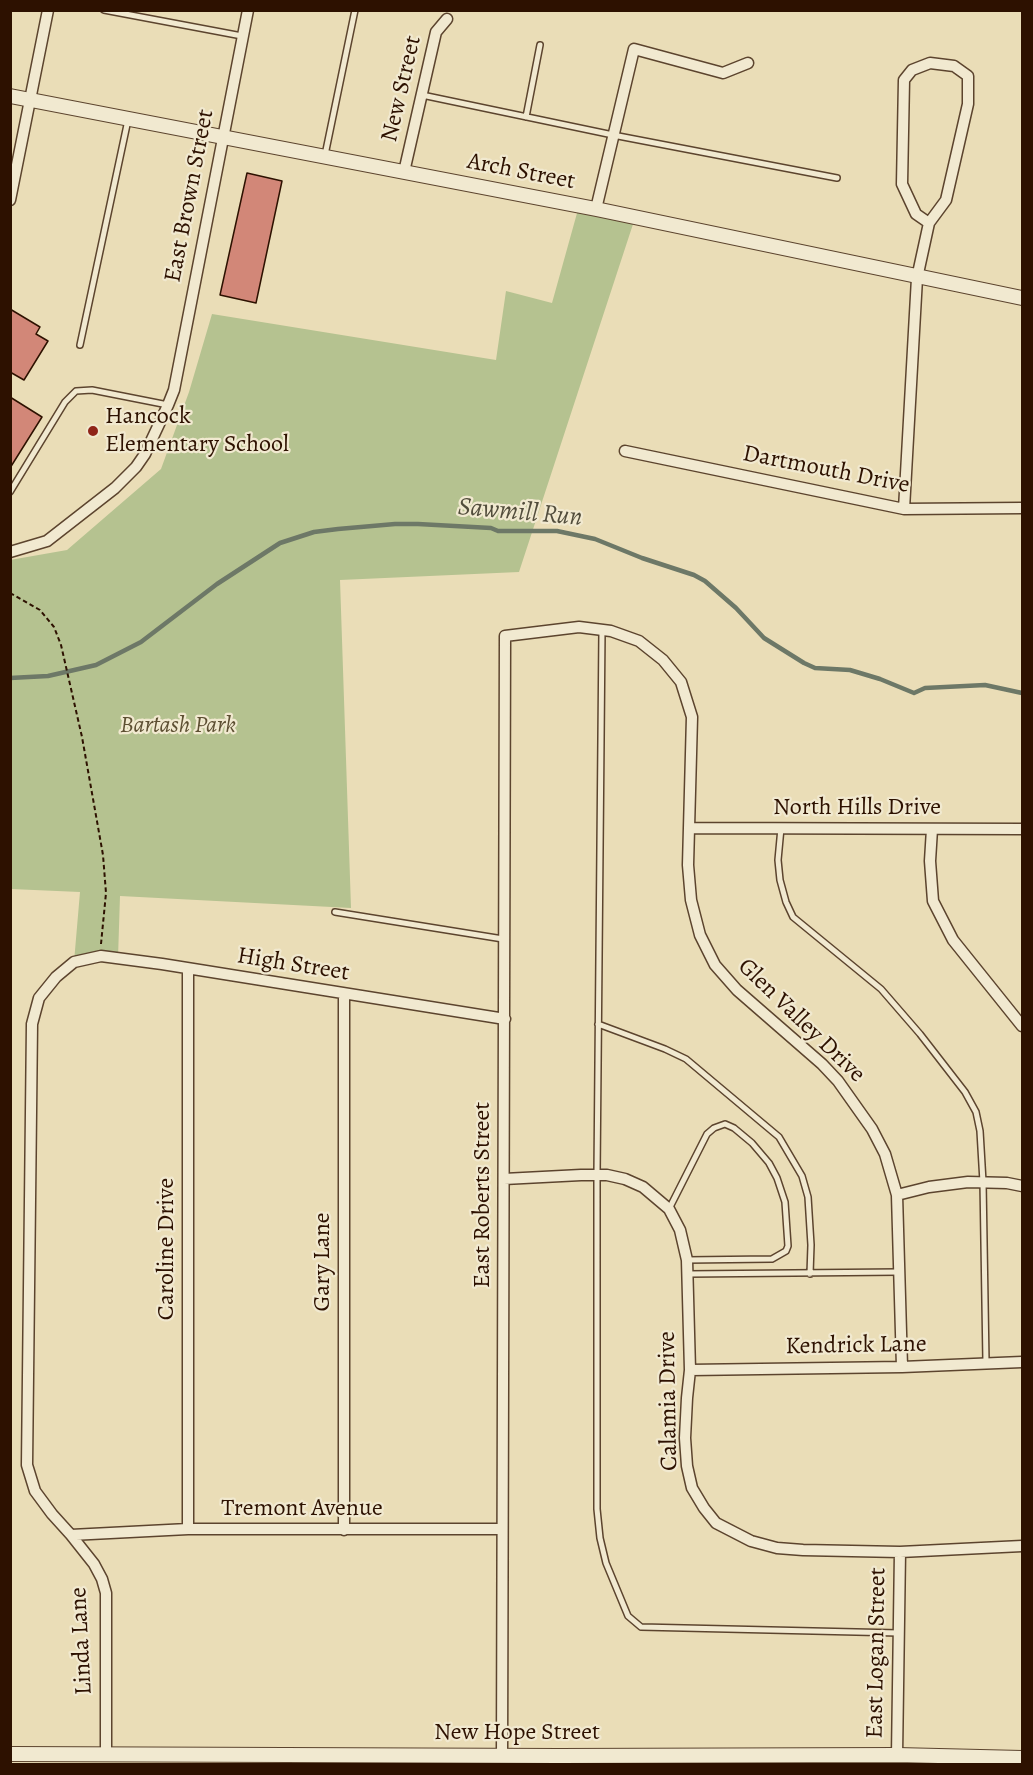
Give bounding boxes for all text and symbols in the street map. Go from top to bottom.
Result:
street label: New Street [376,33,428,145]
street label: East Brown Street [159,107,221,285]
street label: Arch Street [465,147,577,197]
place label: Hancock Elementary School [105,403,289,459]
marker: Hancock Elementary School [86,424,100,438]
street label: Dartmouth Drive [740,440,912,500]
water label: Sawmill Run [456,492,584,534]
park label: Bartash Park [120,712,236,740]
street label: North Hills Drive [773,794,941,822]
street label: High Street [235,942,351,988]
street label: Glen Valley Drive [731,953,871,1089]
street label: East Roberts Street [469,1102,497,1288]
street label: Caroline Drive [153,1178,181,1320]
street label: Gary Lane [309,1212,337,1312]
street label: Kendrick Lane [785,1330,927,1362]
street label: Calamia Drive [653,1331,685,1471]
street label: Tremont Avenue [221,1495,383,1523]
street label: East Logan Street [861,1567,893,1739]
street label: Linda Lane [65,1586,99,1696]
street label: New Hope Street [434,1719,600,1747]

